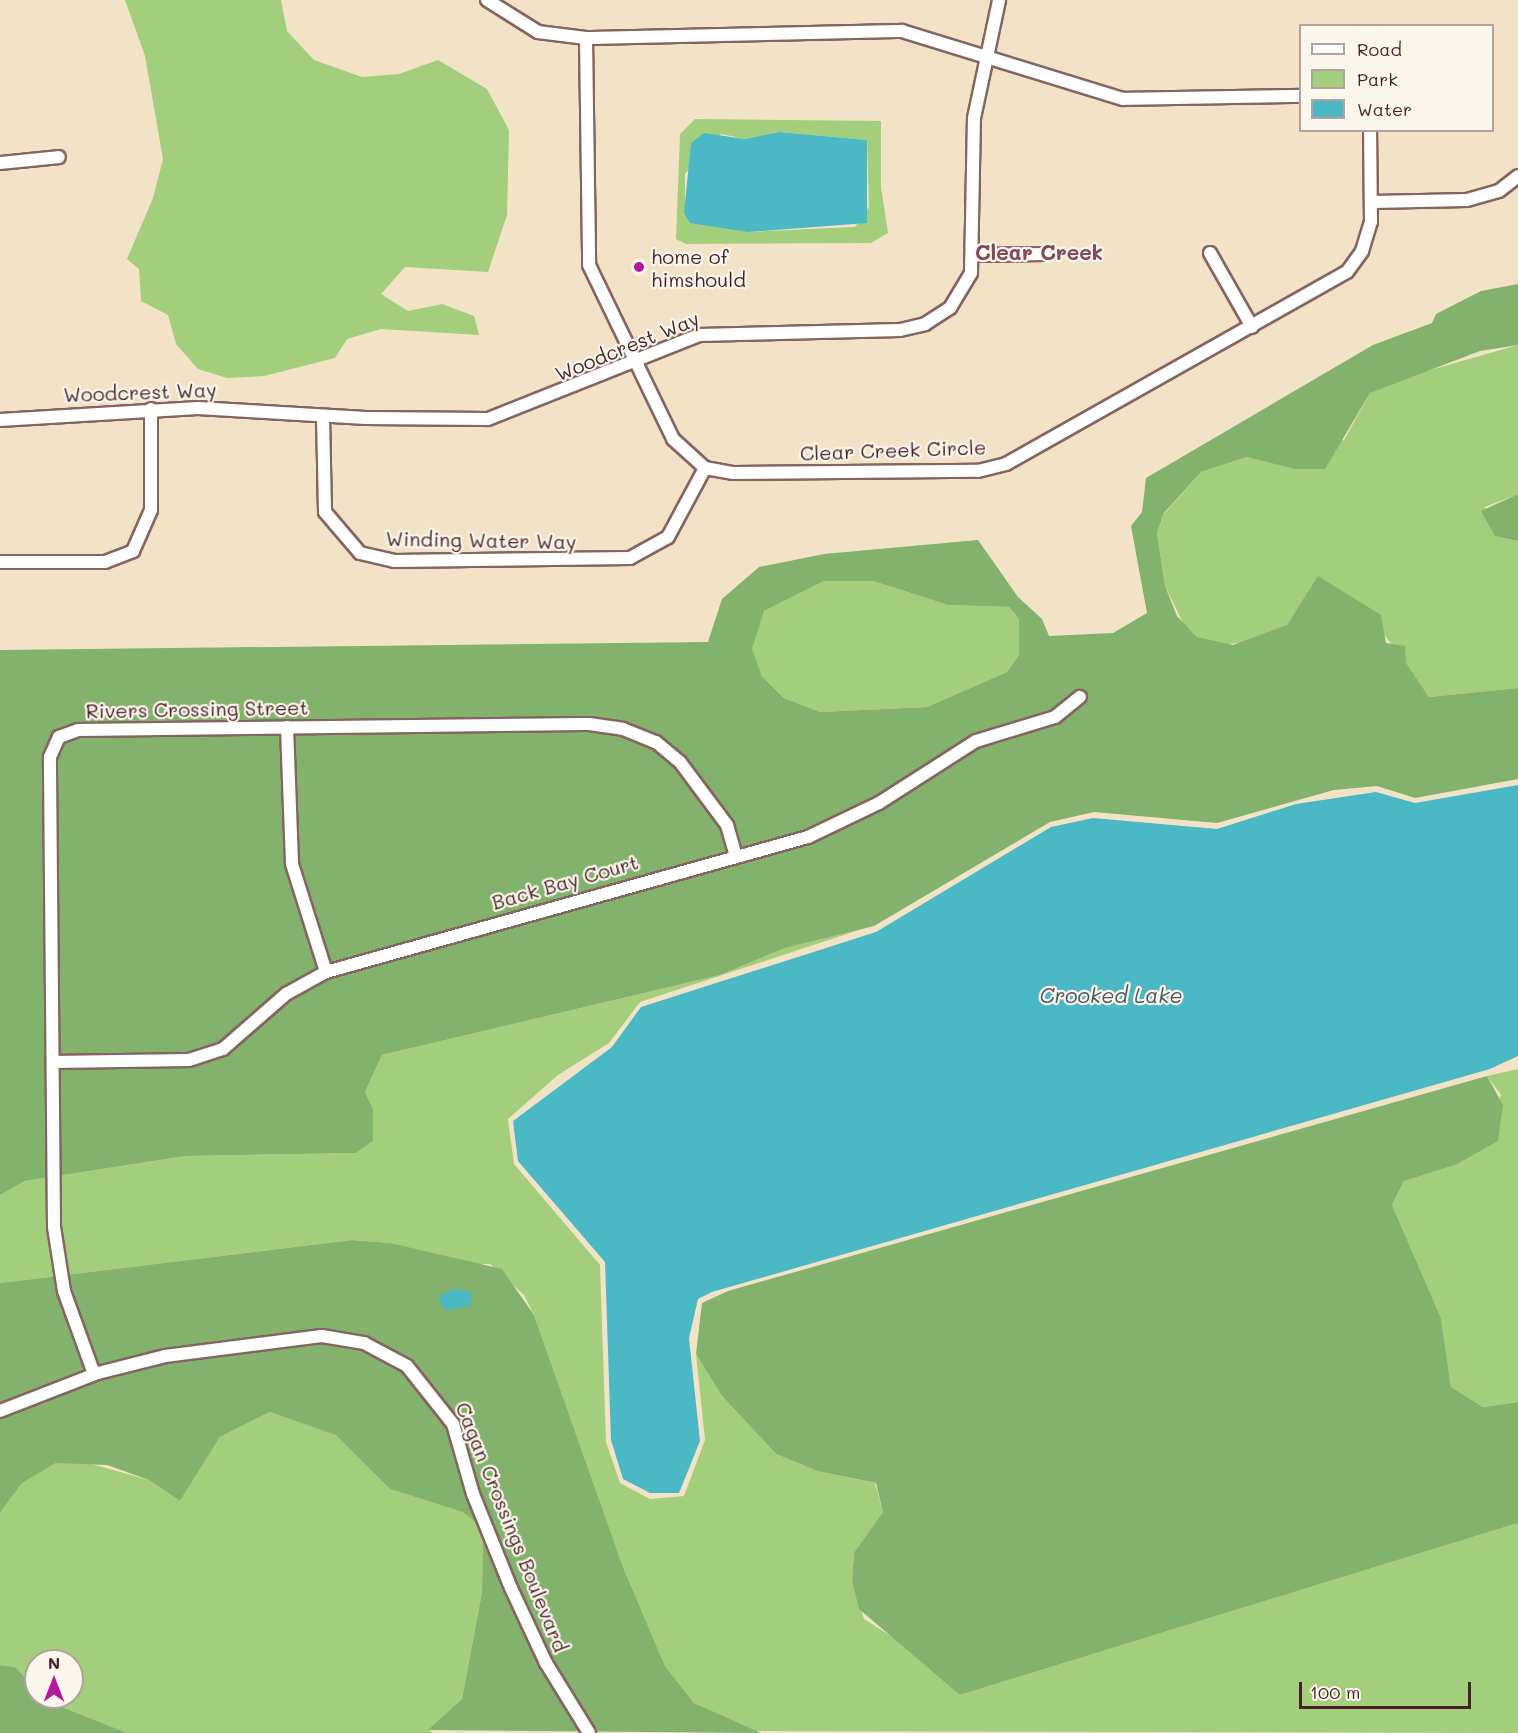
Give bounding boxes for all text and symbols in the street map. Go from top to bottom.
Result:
legend [1299,24,1494,132]
text: Road [1357,37,1402,61]
text: Park [1357,67,1398,91]
text: Water [1357,97,1412,121]
district label: Clear Creek [975,239,1103,265]
place label: home of himshould [651,244,746,291]
marker: home of himshould [632,260,646,274]
street label: Woodcrest Way [551,306,703,386]
street label: Woodcrest Way [63,377,217,407]
street label: Clear Creek Circle [799,435,987,465]
street label: Winding Water Way [385,526,577,554]
street label: Rivers Crossing Street [86,695,308,723]
street label: Back Bay Court [489,850,641,914]
water label: Crooked Lake [1040,982,1182,1008]
street label: Cagan Crossings Boulevard [451,1399,573,1655]
north arrow [24,1649,84,1709]
text: N [48,1652,60,1673]
scale bar [1302,1670,1474,1708]
text: 100 m [1310,1680,1360,1704]

